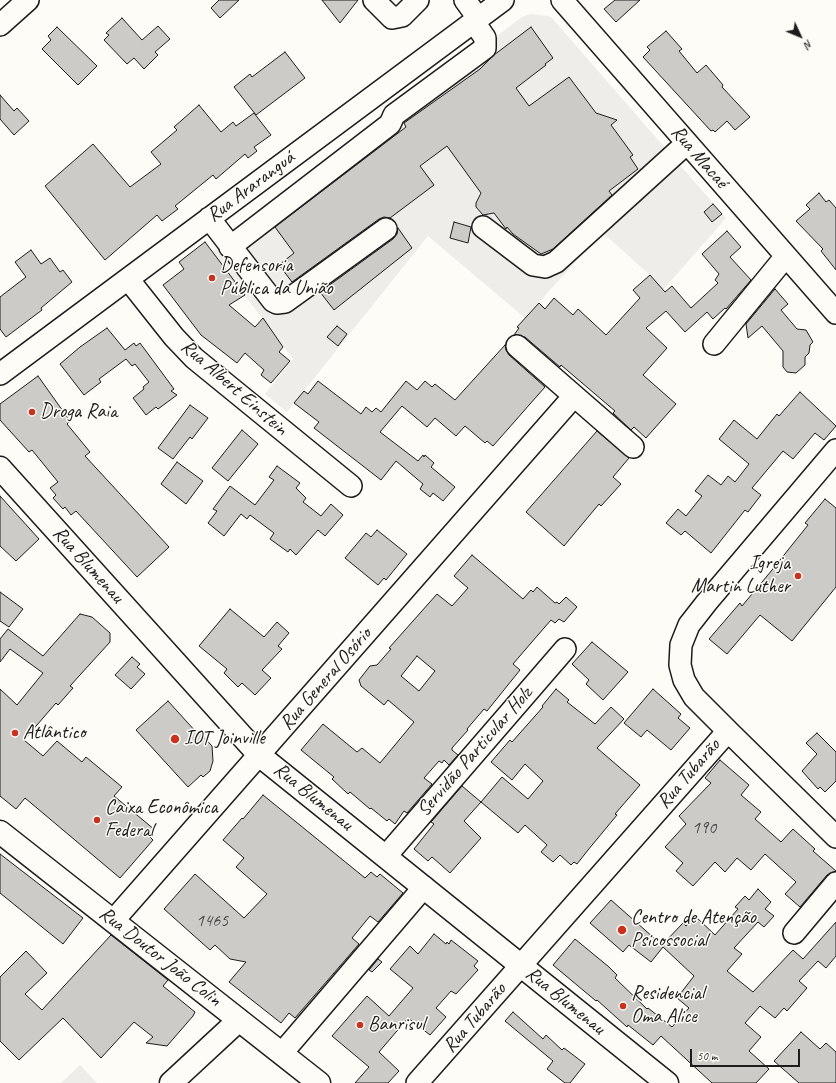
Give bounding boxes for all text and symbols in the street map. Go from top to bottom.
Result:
north arrow [780,16,820,56]
text: N [801,37,816,52]
street label: Rua Macaé [665,121,733,193]
street label: Rua Araranguá [202,146,300,228]
place label: Defensoria Pública da União [220,254,332,301]
marker: Defensoria Pública da União [207,273,217,283]
street label: Rua Albert Einstein [176,335,292,441]
place label: Droga Raia [40,400,117,424]
marker: Droga Raia [27,407,37,417]
street label: Rua Blumenau [47,522,129,608]
place label: Igreja Martin Luther [691,552,790,599]
marker: Igreja Martin Luther [793,571,803,581]
street label: Rua General Osório [275,623,377,735]
street label: Servidão Particular Holz [412,682,538,822]
place label: Atlântico [23,721,86,745]
place label: IOT Joinville [184,727,265,751]
marker: Atlântico [10,728,20,738]
marker: IOT Joinville [169,733,181,745]
street label: Rua Tubarão [652,734,726,814]
street label: Rua Blumenau [268,758,358,836]
place label: Caixa Econômica Federal [105,796,218,843]
marker: Caixa Econômica Federal [92,815,102,825]
house number: 190 [692,817,716,839]
street label: Rua Doutor João Colin [94,902,226,1012]
place label: Centro de Atenção Psicossocial [631,906,756,953]
house number: 1465 [196,910,228,932]
marker: Centro de Atenção Psicossocial [616,924,628,936]
street label: Rua Blumenau [520,962,610,1040]
street label: Rua Tubarão [438,978,512,1058]
place label: Residencial Oma Alice [631,982,704,1029]
marker: Residencial Oma Alice [618,1001,628,1011]
place label: Banrisul [368,1013,425,1037]
marker: Banrisul [355,1020,365,1030]
scale bar [692,1041,802,1067]
text: 50 m [697,1048,717,1064]

